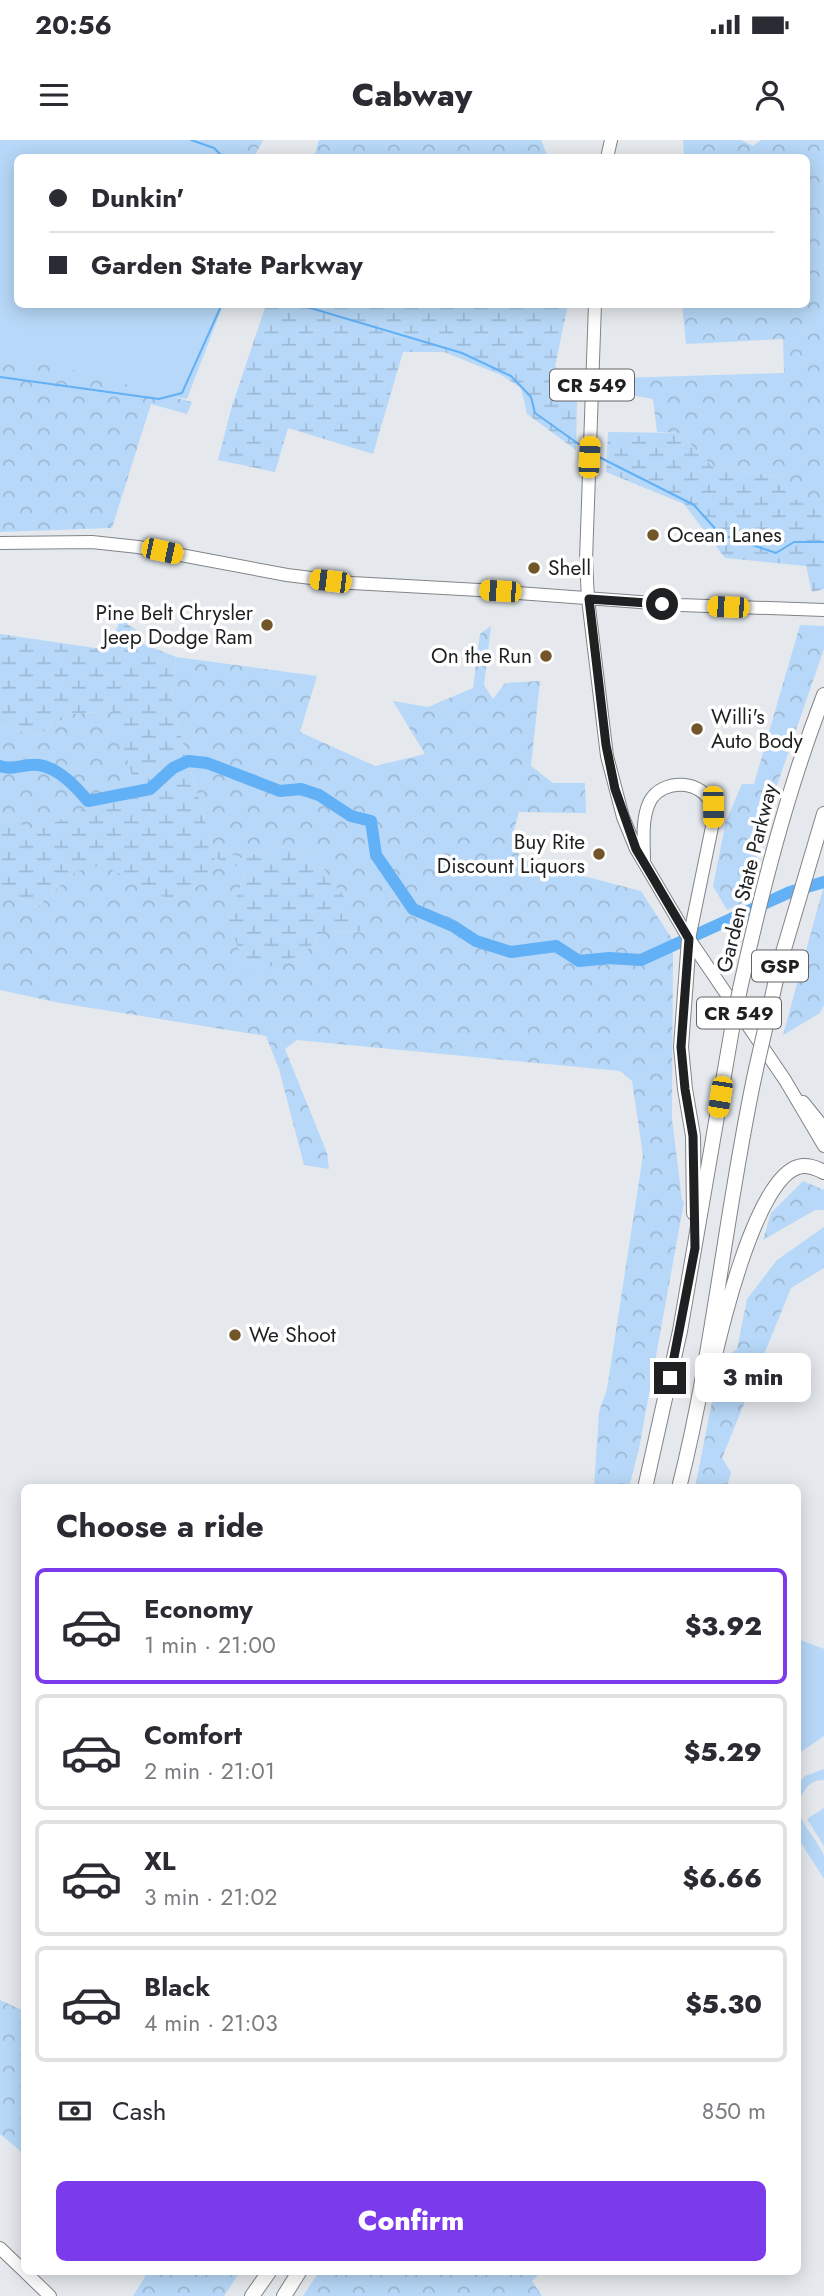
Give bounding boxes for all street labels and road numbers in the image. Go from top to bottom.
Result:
road number: CR 549 [550,370,634,400]
street label: Garden State Parkway [709,780,785,976]
road number: GSP [752,950,808,982]
road number: CR 549 [697,998,781,1028]

